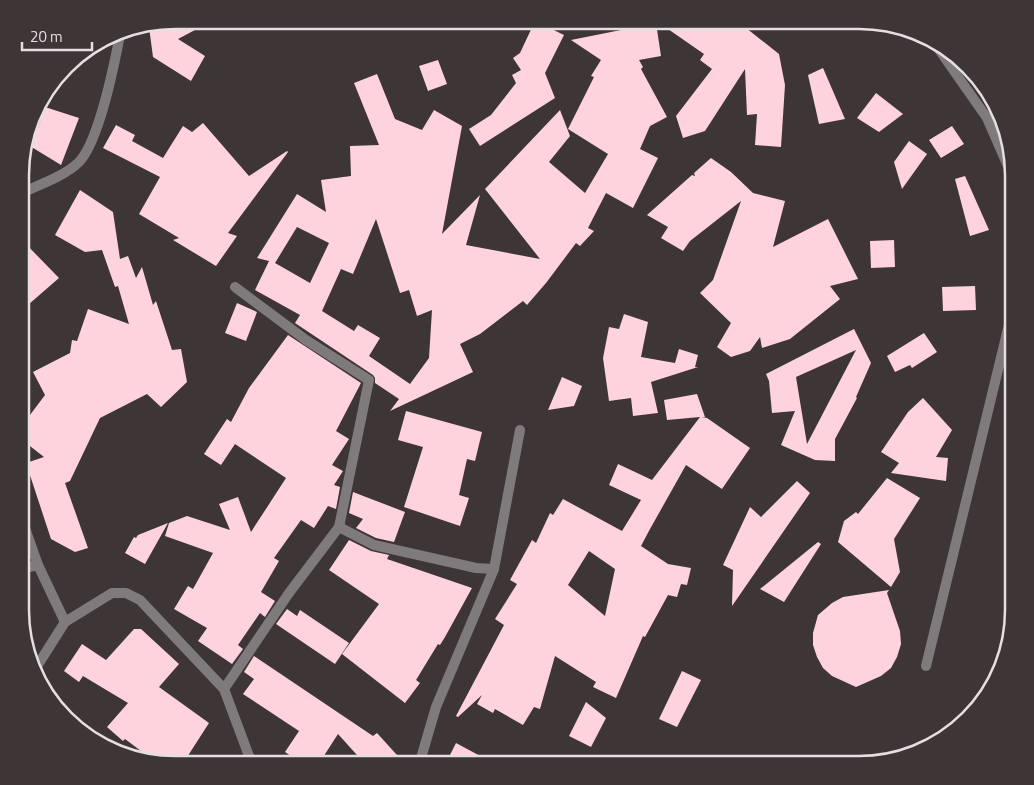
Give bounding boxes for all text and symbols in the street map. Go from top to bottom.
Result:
scale bar [22,20,92,52]
text: 20 m [30,25,63,48]

